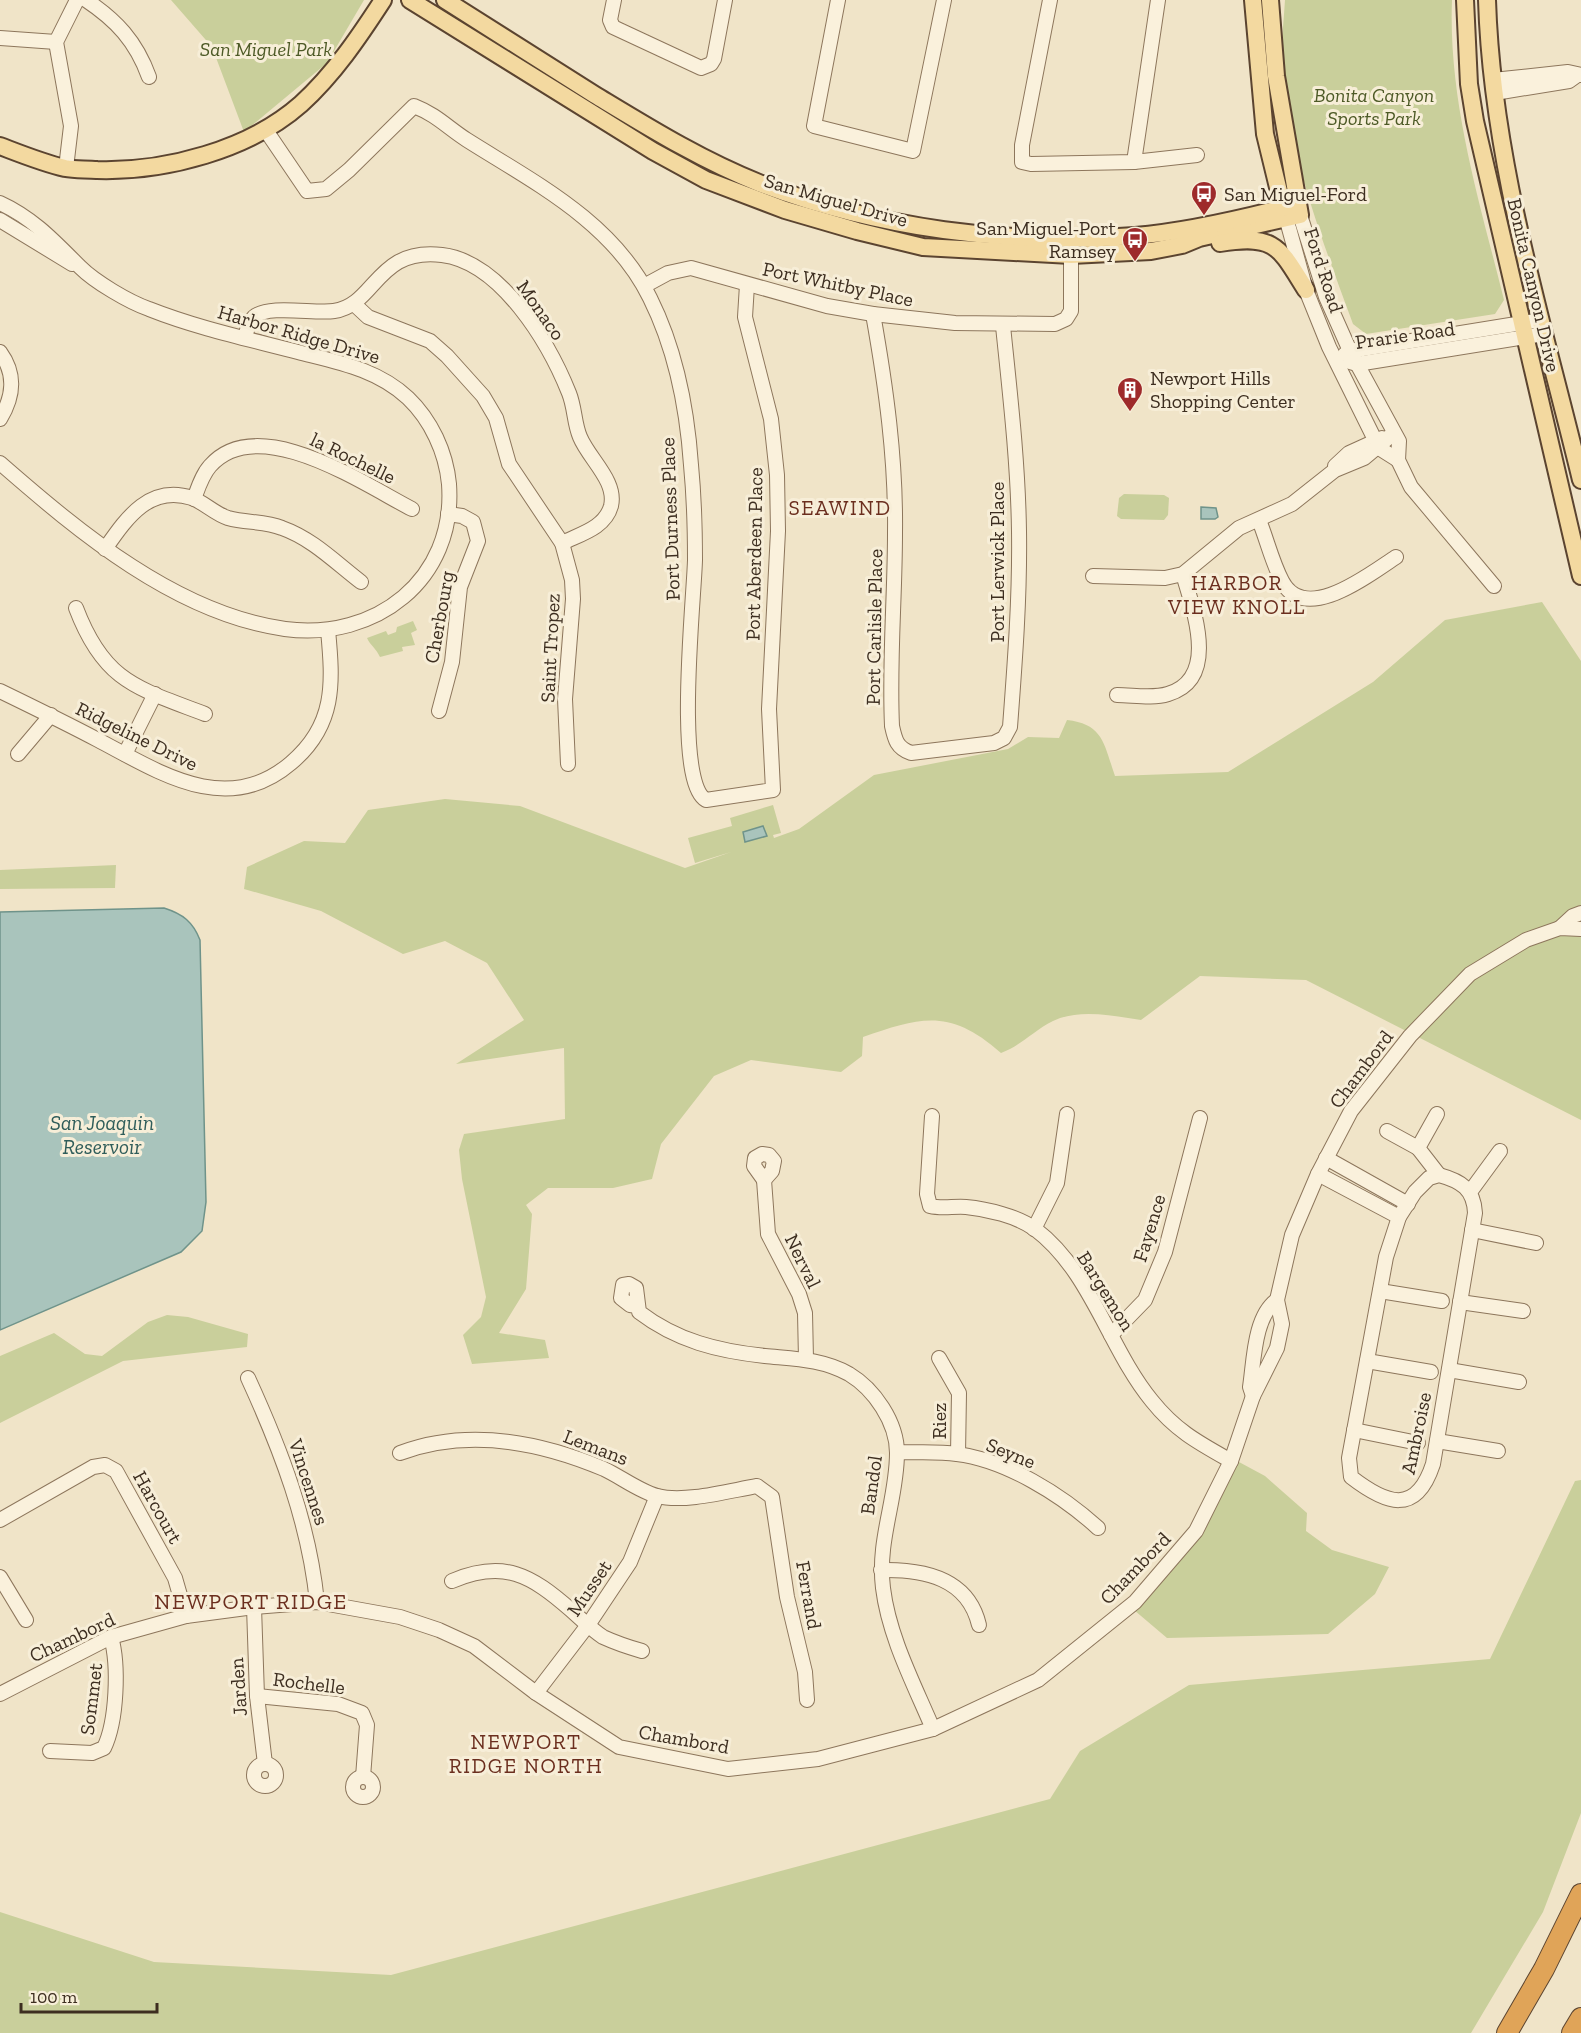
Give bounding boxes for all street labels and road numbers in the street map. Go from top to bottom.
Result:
street label: San Miguel Drive [762,168,910,232]
street label: Bonita Canyon Drive [1502,196,1566,374]
street label: Ford Road [1299,224,1349,316]
street label: Port Whitby Place [760,256,916,312]
street label: Monaco [512,275,570,345]
street label: Harbor Ridge Drive [215,299,383,369]
street label: Prarie Road [1354,316,1456,354]
street label: la Rochelle [307,427,399,489]
street label: Port Durness Place [655,437,685,601]
street label: Port Aberdeen Place [740,467,768,641]
street label: Port Lerwick Place [985,482,1009,642]
street label: Port Carlisle Place [861,549,887,705]
street label: Cherbourg [419,569,459,665]
street label: Saint Tropez [535,593,565,703]
street label: Ridgeline Drive [72,696,202,776]
street label: Chambord [1324,1025,1398,1113]
street label: Fayence [1127,1191,1171,1265]
street label: Nerval [780,1230,826,1292]
street label: Bargemon [1072,1247,1140,1336]
street label: Ambroise [1396,1390,1436,1476]
street label: Riez [927,1403,951,1439]
street label: Lemans [560,1424,632,1470]
street label: Seyne [983,1432,1039,1474]
street label: Vincennes [283,1435,334,1528]
street label: Bandol [855,1454,887,1516]
street label: Harcourt [128,1466,188,1548]
street label: Chambord [1095,1527,1175,1609]
street label: Musset [561,1555,617,1621]
street label: Ferrand [791,1559,827,1631]
street label: Chambord [26,1607,118,1667]
street label: Jarden [224,1656,252,1717]
street label: Sommet [75,1661,107,1736]
street label: Rochelle [272,1667,346,1699]
street label: Chambord [637,1719,731,1759]

